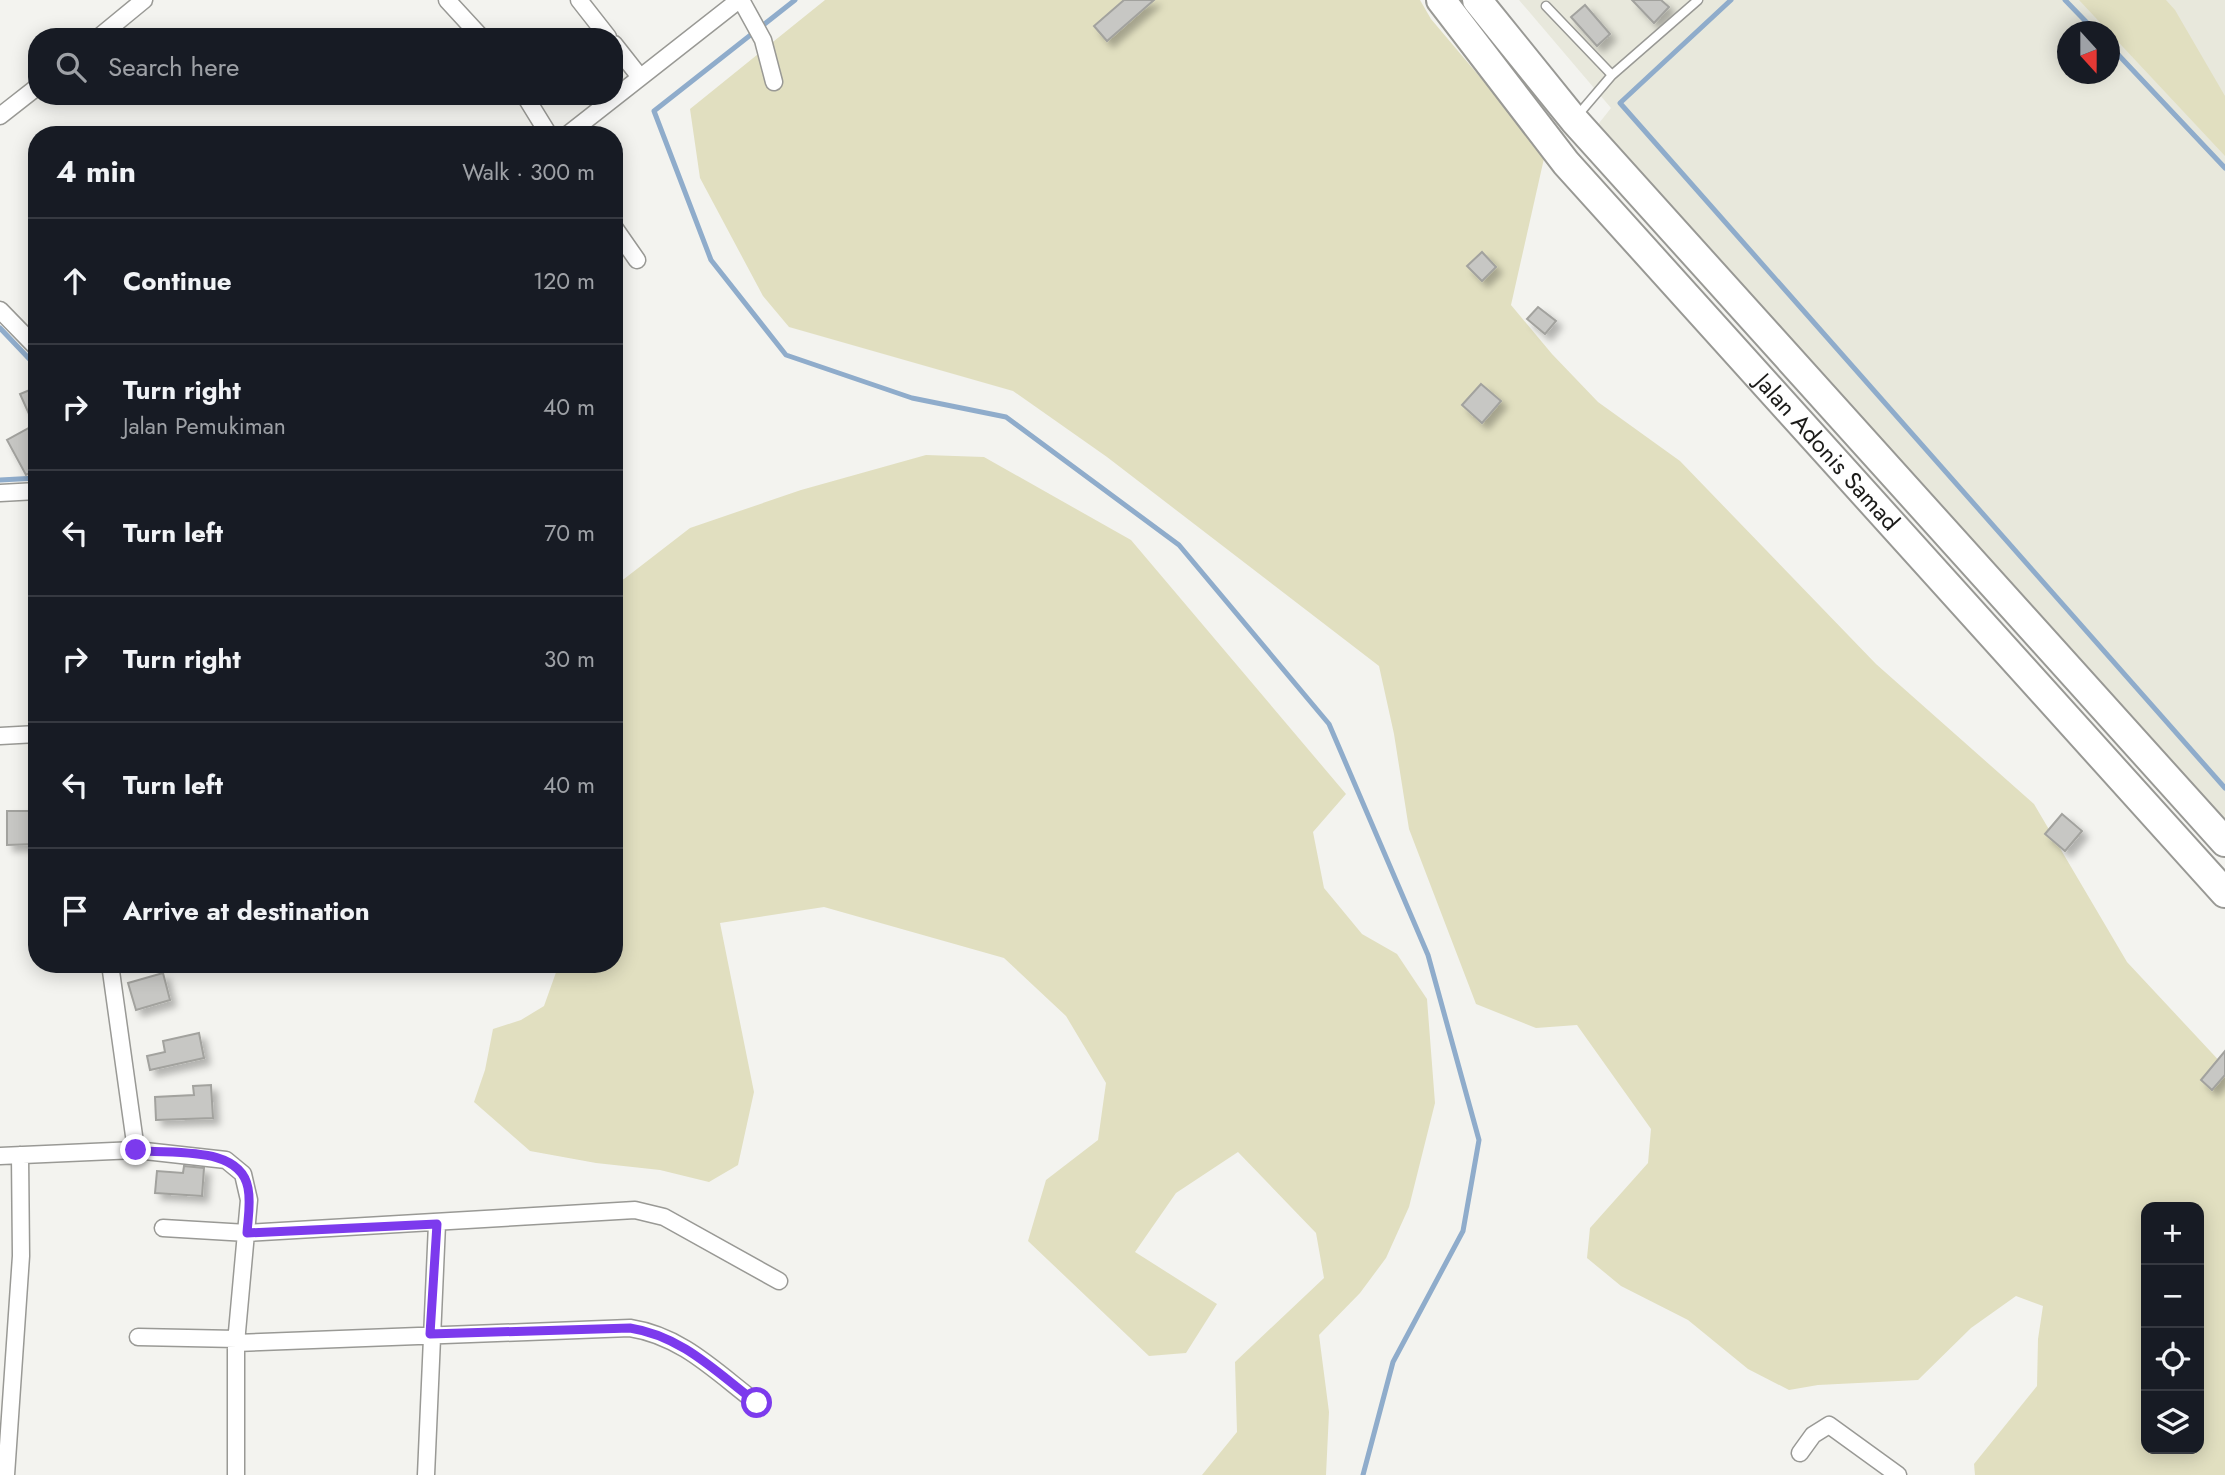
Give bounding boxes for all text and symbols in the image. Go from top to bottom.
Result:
north arrow [2057,21,2120,84]
search box [28,28,623,105]
icon: search [52,48,90,86]
text: Search here [108,48,240,86]
text: 4 min [56,150,136,193]
text: Walk · 300 m [462,155,595,189]
icon: ahead [56,262,94,300]
text: Continue [123,262,232,300]
text: 120 m [533,264,595,298]
street label: Jalan Adonis Samad [1745,363,1908,538]
text: Turn right [123,371,241,409]
icon: right [56,388,94,426]
text: 40 m [543,390,595,424]
text: Jalan Pemukiman [123,409,286,443]
icon: left [56,514,94,552]
text: Turn left [123,514,223,552]
text: 70 m [544,516,595,550]
icon: right [56,640,94,678]
text: Turn right [123,640,241,678]
text: 30 m [544,642,595,676]
icon: left [56,766,94,804]
text: Turn left [123,766,223,804]
text: 40 m [543,768,595,802]
icon: arrive [56,892,94,930]
text: Arrive at destination [123,892,370,930]
route end [120,1134,151,1165]
map controls [2141,1202,2204,1454]
button: + [2141,1202,2204,1265]
button: − [2141,1265,2204,1328]
button: locate [2141,1328,2204,1391]
route start [741,1387,772,1418]
button: layers [2141,1391,2204,1454]

